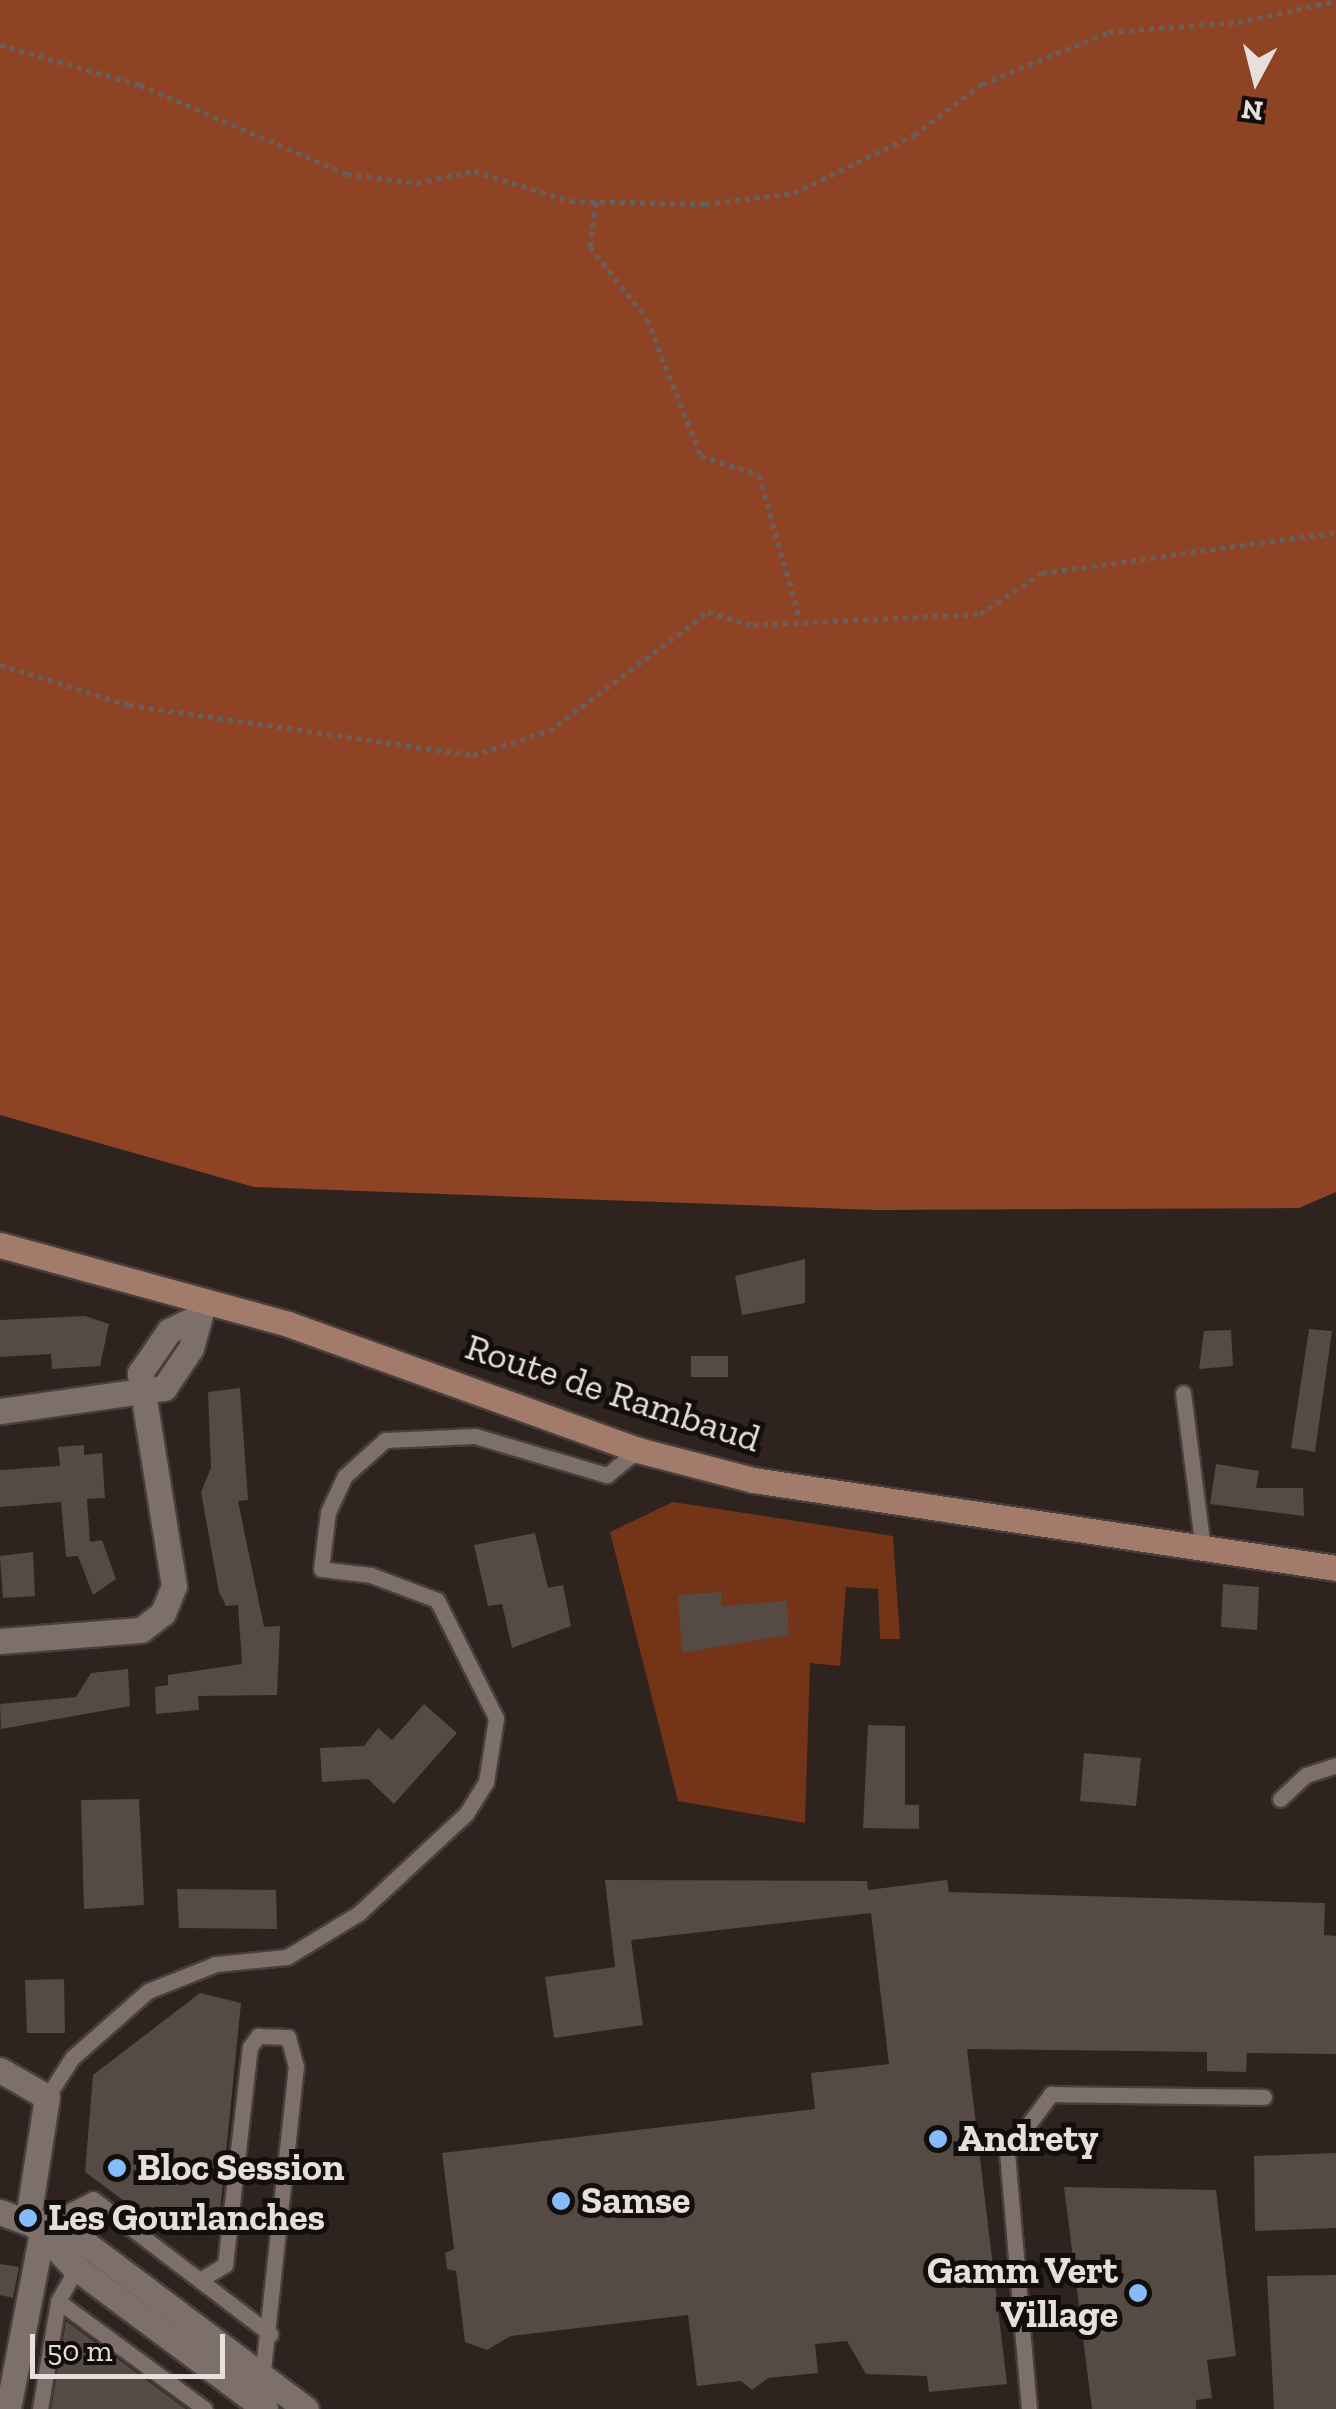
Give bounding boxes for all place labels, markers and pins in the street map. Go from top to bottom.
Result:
place label: Andrety [958,2116,1098,2162]
marker: Andrety [927,2128,949,2150]
place label: Bloc Session [137,2145,345,2191]
marker: Bloc Session [106,2157,128,2179]
place label: Samse [581,2178,690,2224]
marker: Samse [550,2190,572,2212]
place label: Les Gourlanches [48,2195,325,2241]
marker: Les Gourlanches [17,2207,39,2229]
place label: Gamm Vert Village [926,2248,1118,2338]
marker: Gamm Vert Village [1127,2282,1149,2304]

